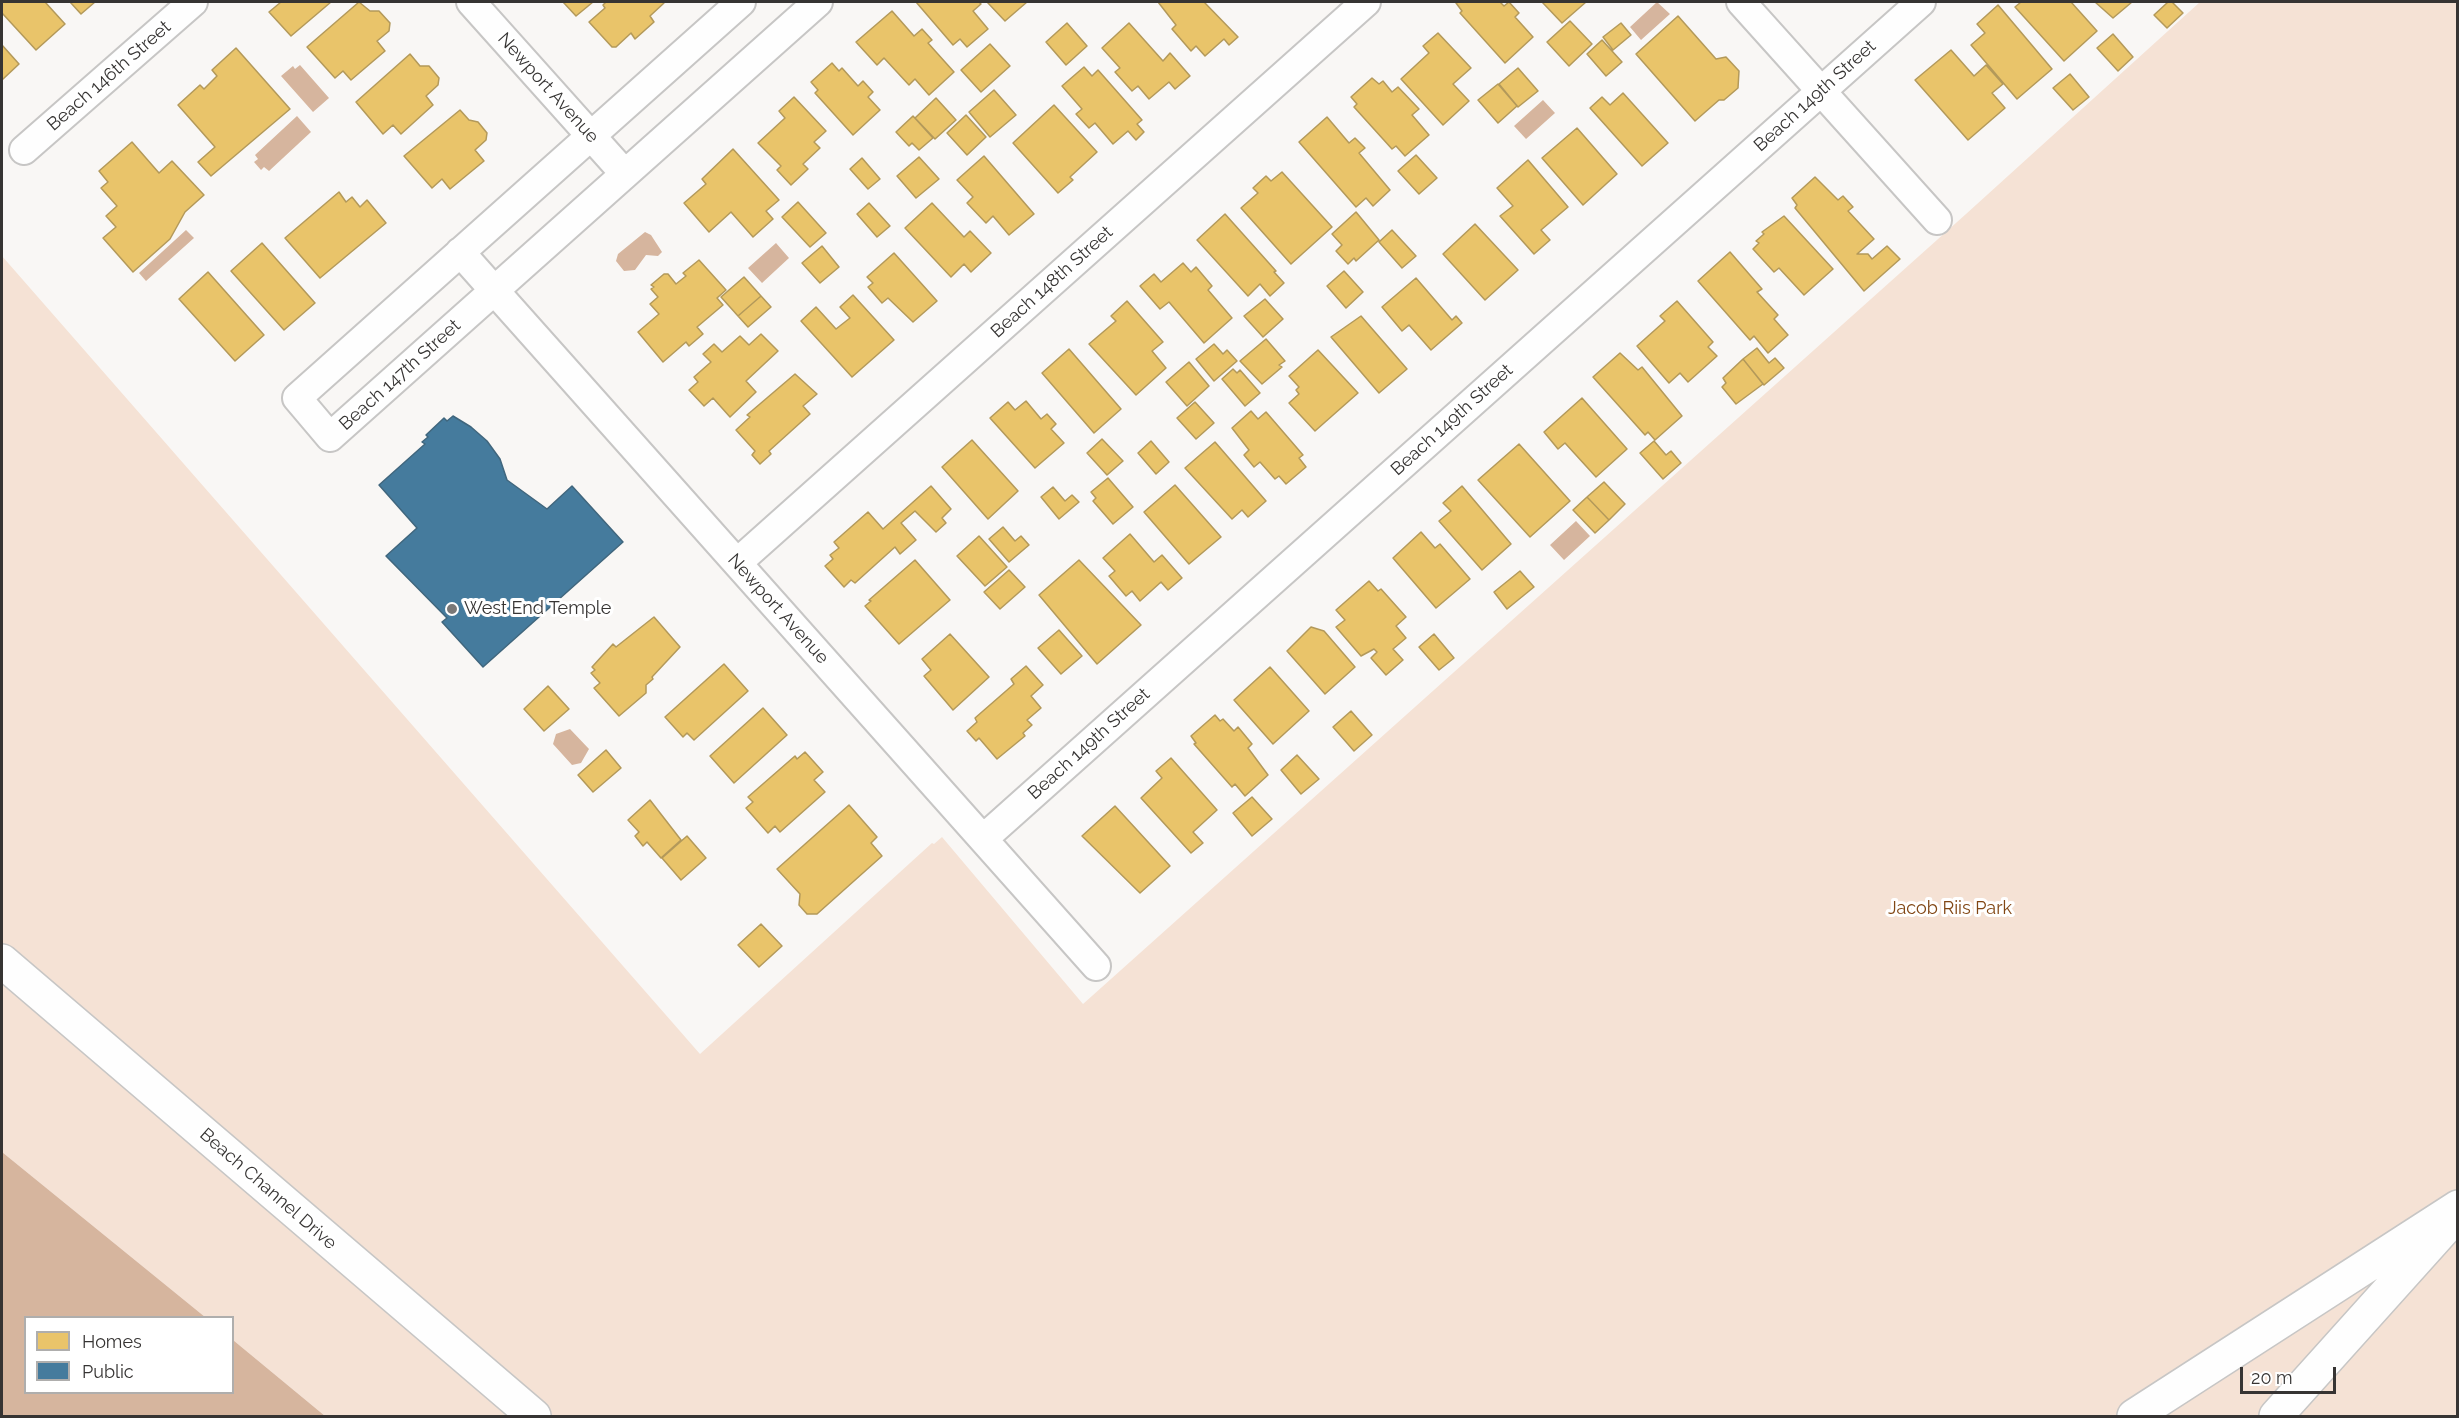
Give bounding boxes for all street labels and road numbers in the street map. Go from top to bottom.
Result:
street label: Beach 146th Street [43,16,175,136]
street label: Newport Avenue [493,29,603,147]
street label: Beach 149th Street [1750,36,1880,156]
street label: Beach 148th Street [987,222,1117,342]
street label: Beach 147th Street [335,315,465,435]
street label: Beach 149th Street [1387,360,1517,480]
street label: Newport Avenue [723,550,833,668]
street label: Beach 149th Street [1024,684,1154,804]
street label: Beach Channel Drive [195,1124,341,1254]

